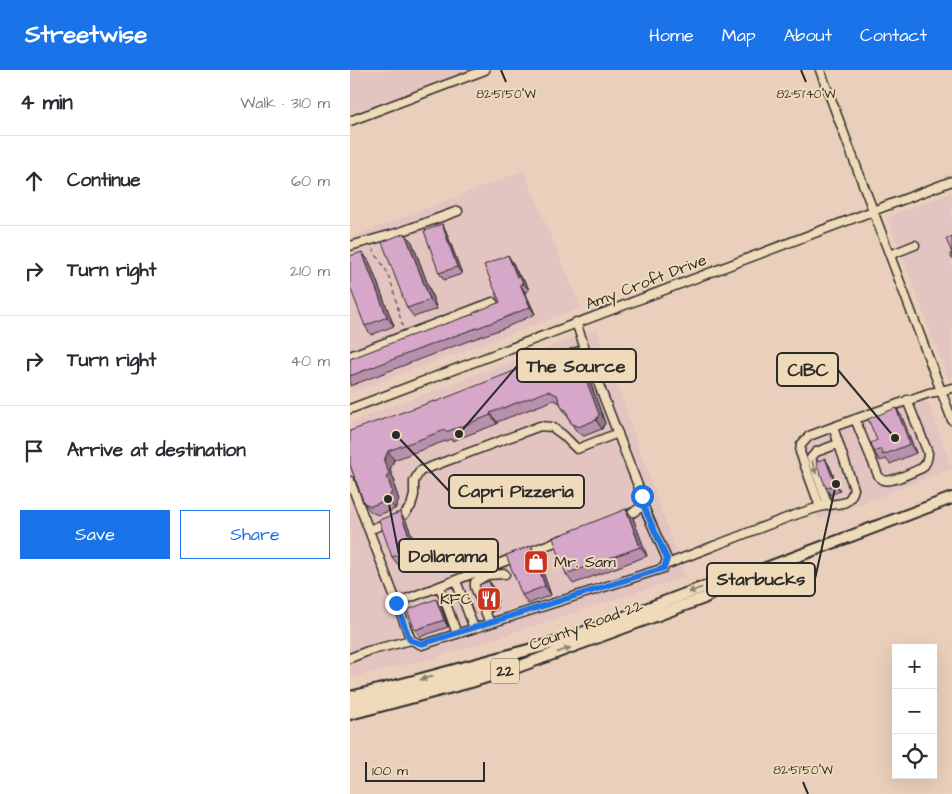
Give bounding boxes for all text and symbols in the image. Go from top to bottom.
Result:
text: Streetwise [25,18,147,52]
text: Home [649,23,694,48]
text: Map [722,23,756,48]
text: About [784,23,832,48]
text: Contact [860,23,927,48]
text: 82°51'50"W [476,86,536,103]
text: 82°51'40"W [776,86,836,103]
text: 4 min [20,88,73,117]
text: Walk · 310 m [240,92,330,114]
icon: ahead [20,167,48,195]
text: Continue [67,167,141,194]
text: 60 m [291,170,330,192]
street label: Amy Croft Drive [582,249,710,316]
icon: right [20,257,48,285]
text: Turn right [67,257,156,284]
text: 210 m [290,260,330,282]
icon: right [20,347,48,375]
text: Turn right [67,347,156,374]
callout: The Source [517,349,636,382]
text: 40 m [290,350,330,372]
callout: CIBC [777,353,838,386]
text: The Source [526,354,626,379]
text: CIBC [787,358,829,383]
icon: arrive [20,437,48,465]
text: Arrive at destination [67,437,246,464]
one-way arrow [811,459,818,474]
callout: Capri Pizzeria [449,475,584,508]
text: Capri Pizzeria [458,479,575,504]
route start [631,485,654,508]
button: Save [20,510,170,559]
button: Share [180,510,330,559]
callout: Dollarama [399,539,498,572]
text: Dollarama [409,544,488,569]
shop icon: Mr. Sam [523,549,549,575]
place label: Mr. Sam [554,551,616,573]
callout: Starbucks [707,563,815,596]
text: Starbucks [716,567,805,592]
restaurant icon: KFC [476,586,502,612]
one-way arrow [687,586,702,594]
place label: KFC [440,588,472,610]
route end [385,592,408,615]
street label: County Road 22 [526,594,646,657]
map controls [892,644,937,779]
button: + [892,644,937,689]
one-way arrow [557,646,572,654]
road number: 22 [491,658,519,684]
one-way arrow [419,674,434,682]
button: − [892,689,937,734]
button: locate [892,734,937,779]
scale bar [365,759,485,782]
text: 100 m [372,761,408,781]
text: 82°51'50"W [773,762,833,779]

